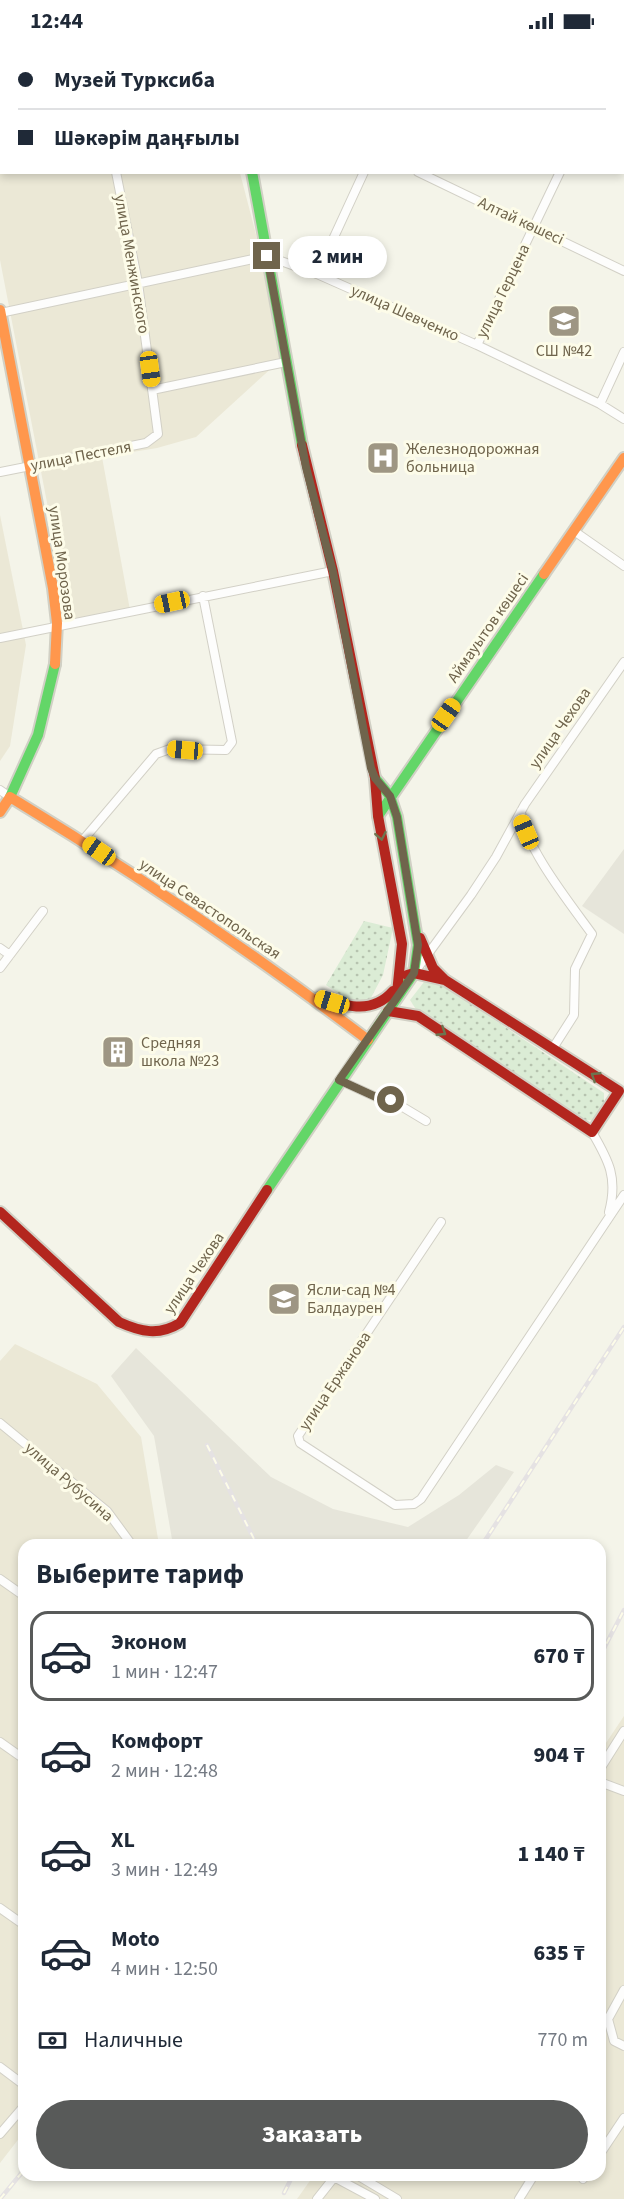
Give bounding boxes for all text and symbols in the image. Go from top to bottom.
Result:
text: 12:44 [30,5,83,37]
text: Музей Турксиба [54,64,215,96]
text: Шәкәрім даңғылы [54,122,240,154]
street label: Алтай көшесі [475,192,567,250]
street label: улица Менжинского [109,193,155,335]
callout: 2 мин [288,235,387,277]
street label: улица Герцена [471,240,535,342]
route end [253,242,280,269]
text: 2 мин [312,243,363,271]
street label: улица Шевченко [347,279,463,347]
school or university icon: СШ №42 [546,303,582,339]
place label: СШ №42 [536,340,592,362]
car [139,350,161,388]
street label: улица Пестеля [29,435,133,477]
place label: Железнодорожная больница [406,438,540,478]
hospital icon: Железнодорожная больница [365,440,401,476]
street label: улица Морозова [43,505,81,621]
street label: Аймауытов көшесі [442,569,534,687]
car [153,589,191,615]
street label: улица Чехова [524,683,596,773]
car [428,695,464,735]
car [166,739,204,761]
car [511,812,541,852]
one-way arrow [374,831,387,841]
car [79,833,119,869]
street label: улица Севастопольская [135,853,285,965]
car [312,988,352,1016]
one-way arrow [435,1024,446,1035]
place label: Средняя школа №23 [141,1032,219,1072]
building icon: Средняя школа №23 [100,1034,136,1070]
one-way arrow [591,1071,601,1083]
route start [377,1086,404,1113]
street label: улица Чехова [159,1228,229,1318]
place label: Ясли-сад №4 Балдаурен [307,1279,396,1319]
school or university icon: Ясли-сад №4 Балдаурен [266,1281,302,1317]
street label: улица Ержанова [294,1327,376,1435]
street label: улица Рубусина [20,1437,118,1527]
text: Выберите тариф [36,1555,244,1594]
text: Эконом [111,1626,187,1658]
icon: car [39,1629,93,1683]
text: 670 ₸ [534,1640,585,1672]
text: 1 мин · 12:47 [111,1658,218,1686]
text: Комфорт [111,1725,203,1757]
icon: car [39,1728,93,1782]
text: 904 ₸ [534,1739,585,1771]
text: 2 мин · 12:48 [111,1757,218,1785]
text: XL [111,1824,135,1856]
icon: car [39,1827,93,1881]
text: 1 140 ₸ [517,1838,585,1870]
text: 3 мин · 12:49 [111,1856,218,1884]
text: Moto [111,1923,160,1955]
icon: car [39,1926,93,1980]
text: 635 ₸ [534,1937,585,1969]
text: 4 мин · 12:50 [111,1955,218,1983]
icon: cash [36,2024,69,2057]
text: Наличные [84,2024,183,2056]
text: 770 m [538,2026,588,2054]
button: Заказать [36,2100,588,2169]

